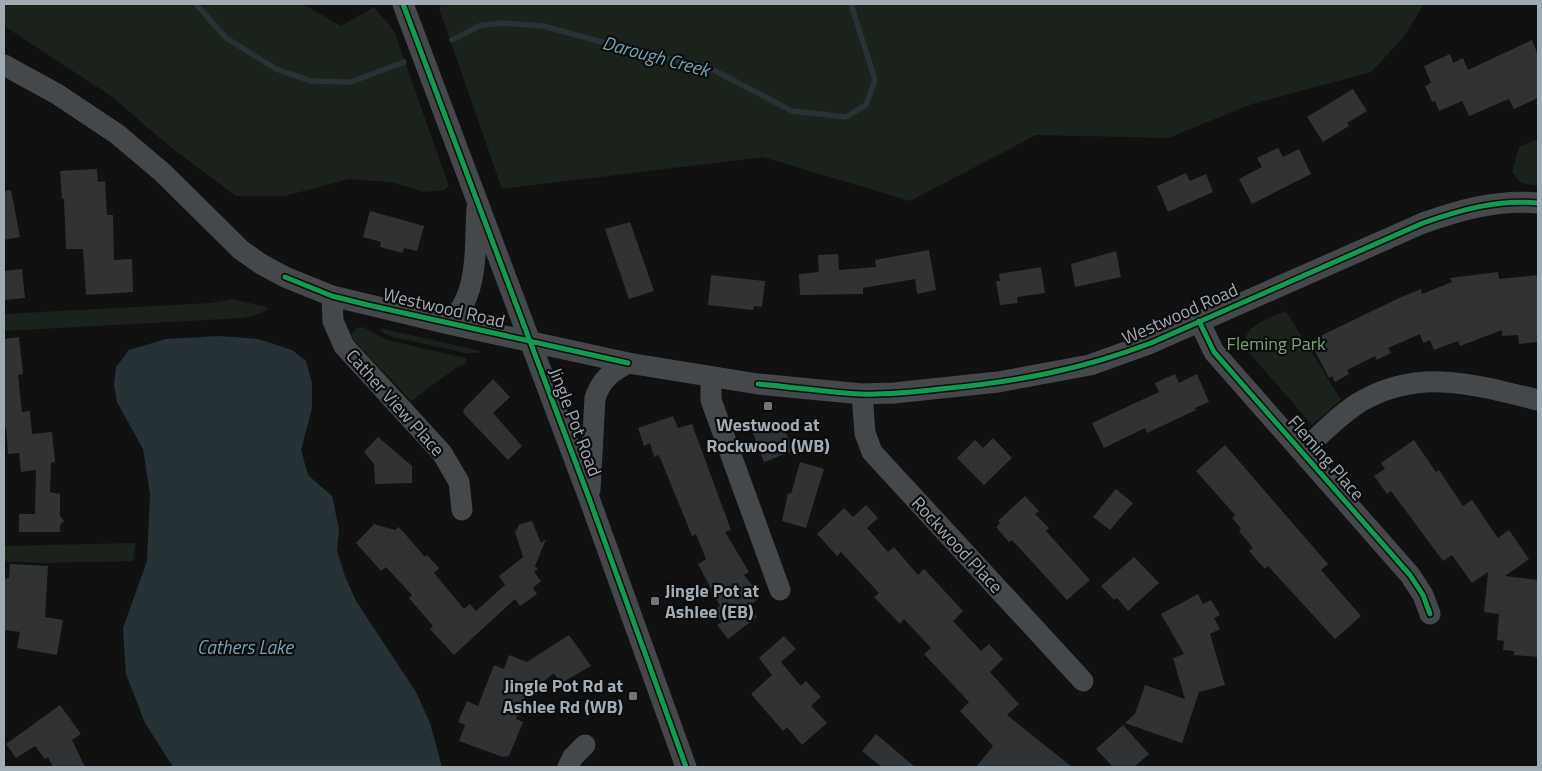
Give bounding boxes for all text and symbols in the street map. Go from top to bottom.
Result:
water label: Darough Creek [599,27,715,84]
street label: Westwood Road [1117,276,1242,351]
street label: Westwood Road [380,280,508,335]
park label: Fleming Park [1226,330,1326,357]
street label: Cather View Place [340,343,451,462]
street label: Jingle Pot Road [542,364,609,480]
marker: Westwood at Rockwood (WB) [762,400,774,412]
street label: Fleming Place [1282,409,1371,506]
place label: Westwood at Rockwood (WB) [706,411,830,459]
street label: Rockwood Place [905,490,1009,599]
place label: Jingle Pot at Ashlee (EB) [665,577,760,625]
marker: Jingle Pot at Ashlee (EB) [649,595,661,607]
water label: Cathers Lake [197,632,294,661]
place label: Jingle Pot Rd at Ashlee Rd (WB) [503,672,623,720]
marker: Jingle Pot Rd at Ashlee Rd (WB) [627,690,639,702]

